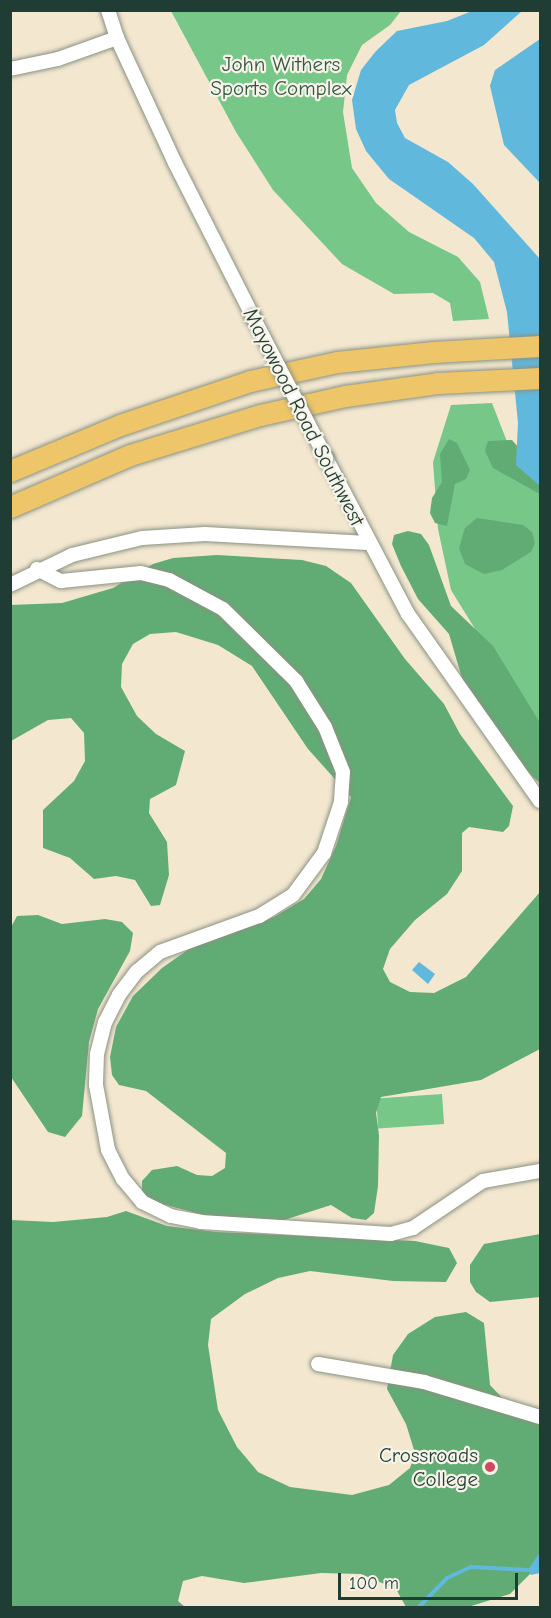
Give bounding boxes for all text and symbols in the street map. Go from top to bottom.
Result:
park label: John Withers Sports Complex [210,51,352,101]
street label: Mayowood Road Southwest [238,304,370,530]
place label: Crossroads College [379,1442,478,1492]
marker: Crossroads College [483,1460,497,1474]
scale bar [341,1561,521,1599]
text: 100 m [349,1573,399,1594]

